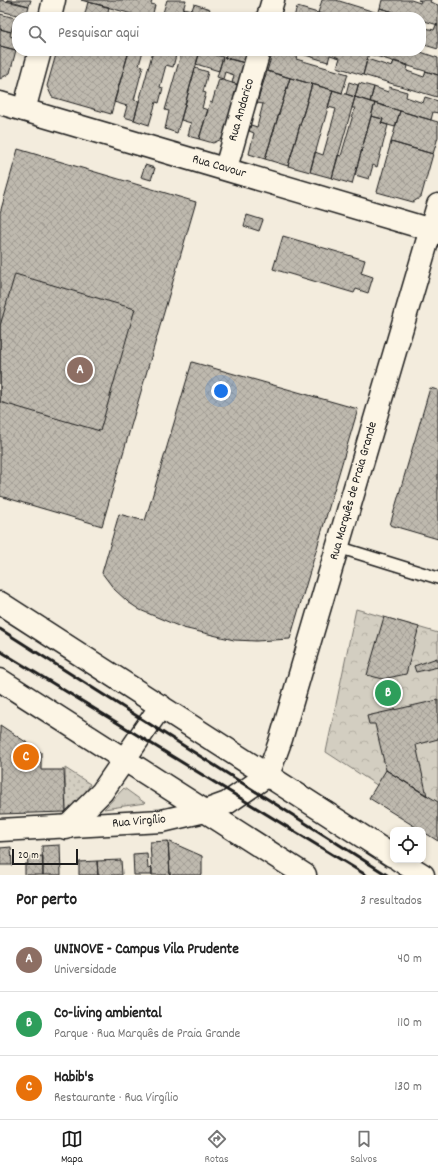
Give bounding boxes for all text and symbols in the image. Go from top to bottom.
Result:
search box [12,12,426,56]
icon: search [26,23,48,45]
text: Pesquisar aqui [58,23,139,45]
street label: Rua Andarico [224,76,260,144]
street label: Rua Cavour [190,150,248,184]
pin: A [67,355,93,385]
your location [211,381,231,401]
street label: Rua Marquês de Praia Grande [325,419,383,563]
pin: B [375,678,401,708]
pin: C [13,742,39,772]
street label: Rua Virgílio [111,810,167,834]
map controls [390,827,426,863]
button: locate [390,827,426,863]
scale bar [12,847,78,866]
text: 20 m [18,848,39,864]
text: Por perto [16,889,77,913]
text: 3 resultados [360,892,422,911]
text: UNINOVE - Campus Vila Prudente [54,939,239,961]
text: A [25,950,33,969]
text: 40 m [398,950,422,969]
text: Universidade [54,961,116,980]
text: Co-living ambiental [54,1003,162,1025]
text: B [26,1014,32,1033]
text: 110 m [397,1014,422,1033]
text: Parque · Rua Marquês de Praia Grande [54,1025,240,1044]
text: Habib's [54,1067,94,1089]
text: C [26,1078,32,1097]
text: 130 m [394,1078,422,1097]
text: Restaurante · Rua Virgílio [54,1089,178,1108]
tab: Mapa [61,1128,83,1168]
tab: Rotas [205,1128,229,1168]
tab: Salvos [350,1128,377,1168]

